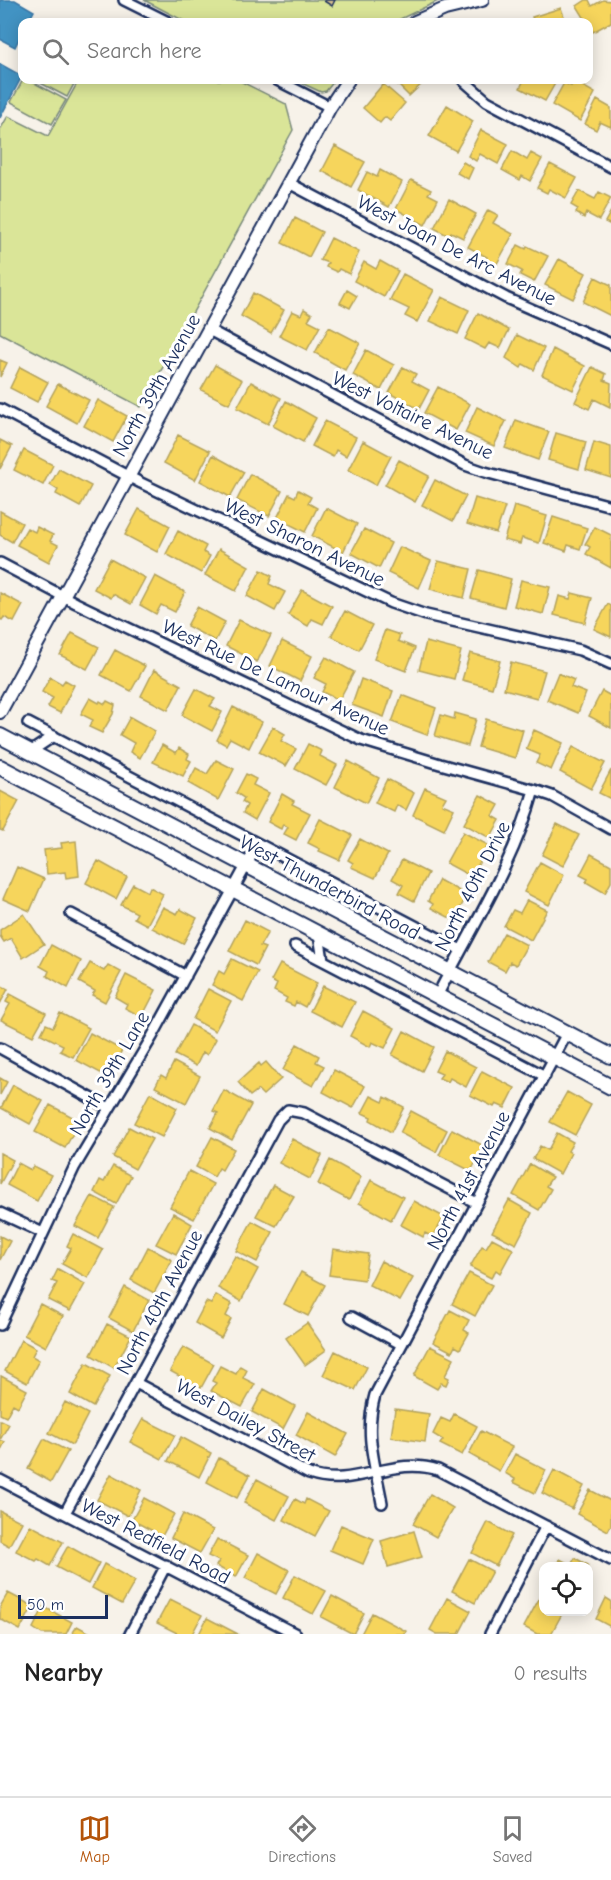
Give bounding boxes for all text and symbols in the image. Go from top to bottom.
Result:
search box [18,18,593,84]
icon: search [39,35,72,68]
text: Search here [87,38,202,64]
street label: West Joan De Arc Avenue [354,190,560,311]
street label: North 39th Avenue [108,310,205,461]
street label: West Voltaire Avenue [328,366,497,464]
street label: West Sharon Avenue [221,494,389,591]
street label: West Rue De Lamour Avenue [159,615,393,740]
street label: North 40th Drive [430,817,515,955]
street label: West Thunderbird Road [236,830,424,945]
street label: North 39th Lane [65,1007,154,1140]
street label: North 41st Avenue [422,1107,515,1254]
street label: North 40th Avenue [112,1226,207,1379]
street label: West Dailey Street [172,1374,320,1467]
street label: West Redfield Road [77,1494,234,1589]
map controls [539,1562,593,1616]
button: locate [539,1562,593,1616]
scale bar [18,1592,108,1620]
text: 50 m [27,1596,64,1614]
text: Nearby [24,1658,103,1688]
text: 0 results [514,1662,587,1685]
tab: Map [78,1812,111,1866]
tab: Directions [268,1812,336,1866]
tab: Saved [493,1812,533,1866]

